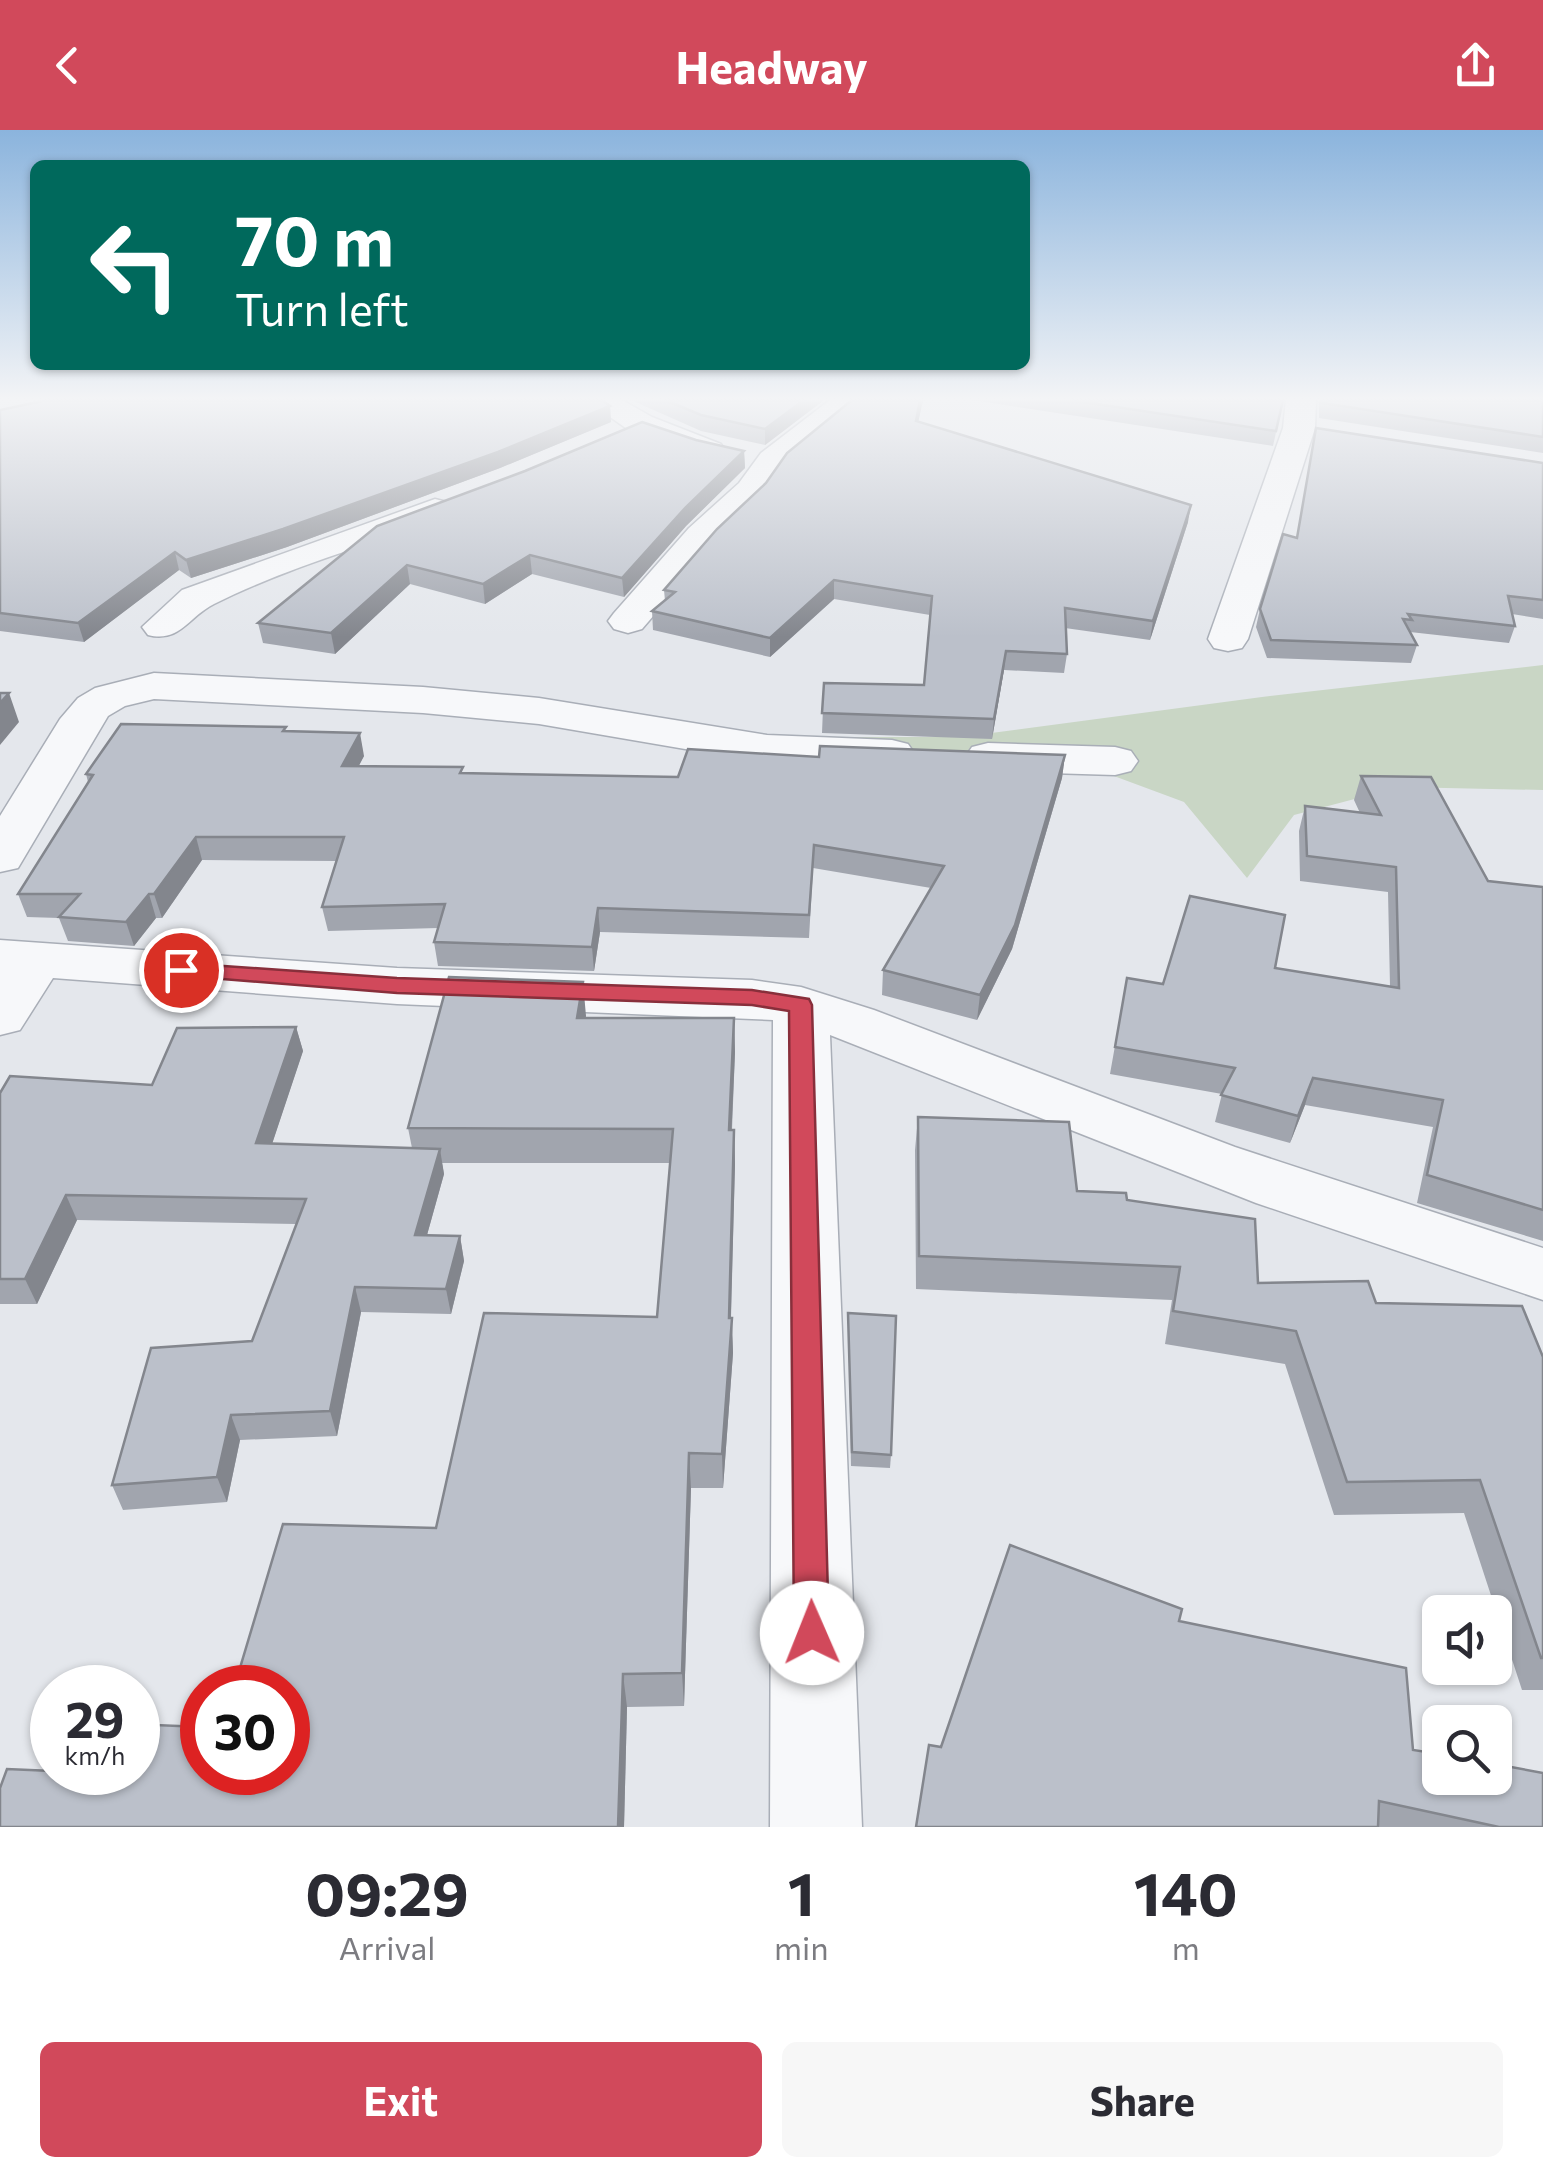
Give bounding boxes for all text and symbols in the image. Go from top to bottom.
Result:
icon: back [40,38,95,93]
text: Headway [675,38,868,93]
icon: share [1448,38,1503,93]
text: 70 m [235,195,394,280]
icon: left [70,200,200,330]
text: Turn left [235,280,409,335]
pin [139,928,224,1013]
icon: arrive [154,943,209,998]
position arrow [760,1581,864,1685]
map controls [1422,1595,1512,1795]
button: sound [1422,1595,1512,1685]
speed limit sign: 30 [180,1665,310,1795]
text: 29 [65,1687,124,1748]
button: search [1422,1705,1512,1795]
text: km/h [65,1740,125,1770]
text: 09:29 [305,1855,469,1928]
text: 1 [788,1855,815,1928]
text: 140 [1134,1855,1238,1928]
text: Arrival [339,1927,435,1967]
text: min [774,1927,829,1967]
text: m [1172,1927,1200,1967]
button: Exit [40,2042,762,2157]
button: Share [782,2042,1503,2157]

